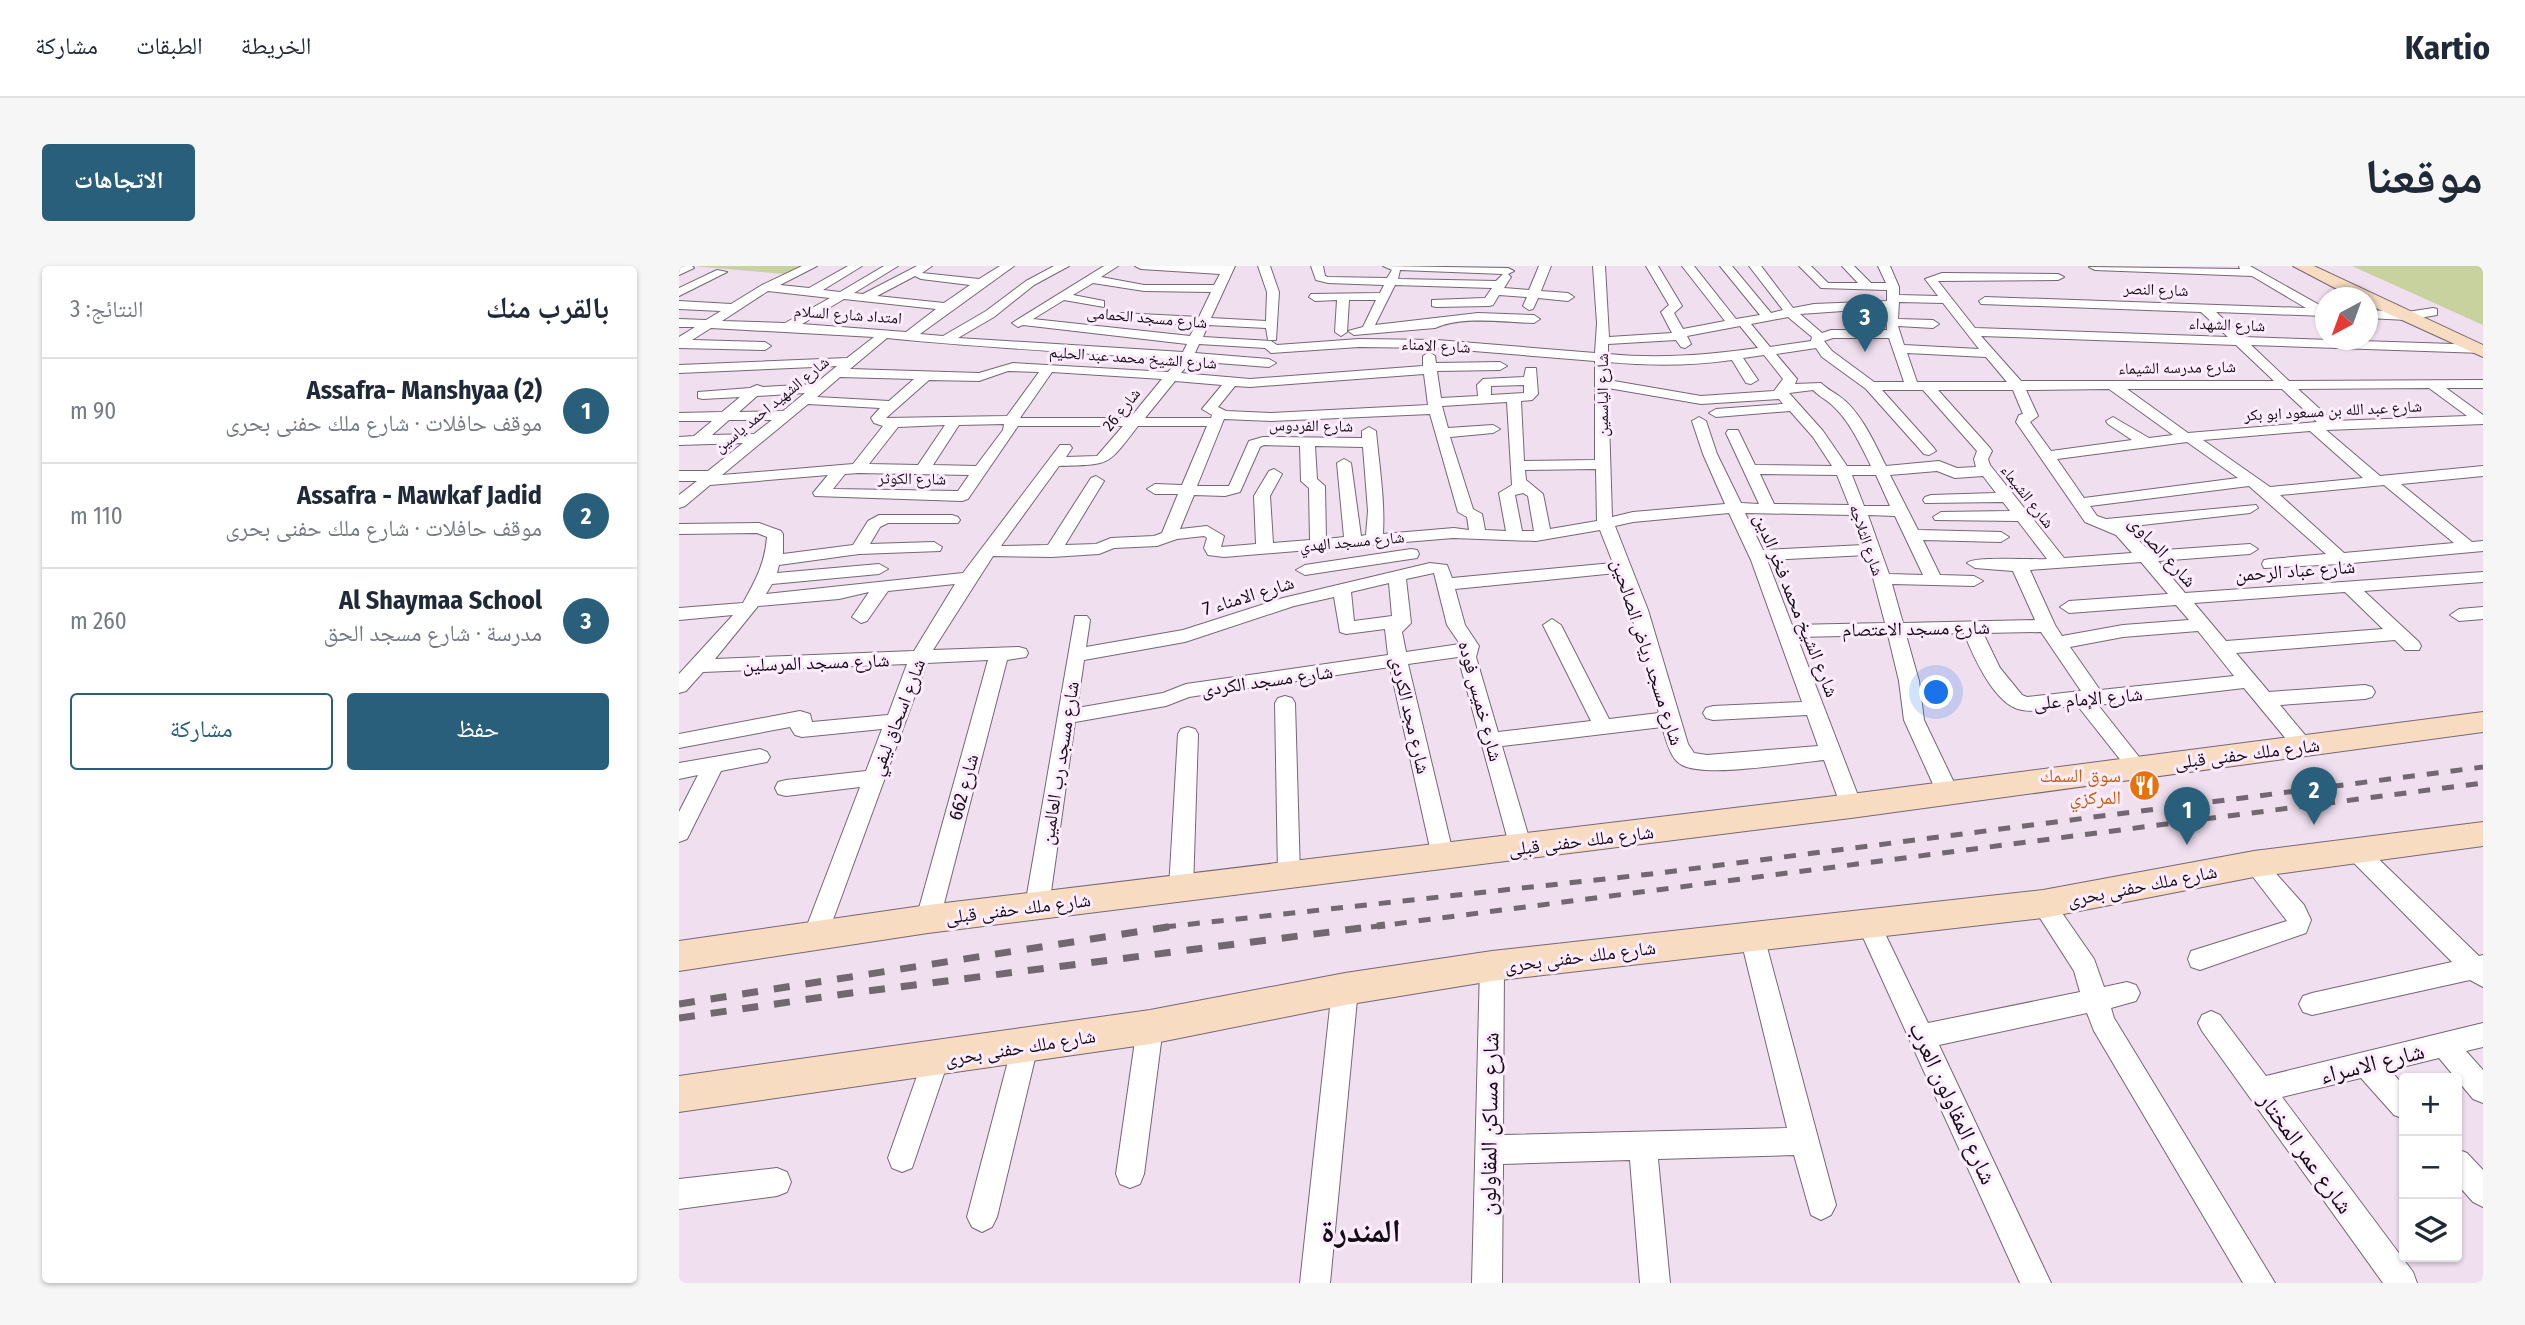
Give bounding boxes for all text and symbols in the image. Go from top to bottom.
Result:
text: Kartio [2405,28,2490,68]
text: مشاركة [35,32,98,60]
text: الطبقات [136,32,203,60]
text: الخريطة [241,32,311,60]
button: الاتجاهات [42,144,195,221]
text: موقعنا [2365,147,2483,206]
street label: شارع النصر [2122,279,2189,301]
north arrow [2315,287,2378,350]
text: بالقرب منك [486,290,609,326]
pin: 3 [1842,294,1888,352]
text: النتائج: 3 [70,295,143,323]
street label: امتداد شارع السلام [793,301,903,329]
street label: شارع مسجد الحمامى [1086,303,1208,333]
street label: شارع الشهداء [2188,314,2266,336]
street label: شارع الامناء [1401,334,1471,358]
street label: شارع الشيخ محمد عبد الحليم [1048,342,1218,374]
street label: شارع الشهيد احمد ياسين [710,352,833,457]
street label: شارع الياسمين [1593,353,1613,437]
street label: شارع مدرسه الشيماء [2118,357,2236,379]
text: Assafra- Manshyaa (2) [307,375,542,406]
street label: شارع 26 [1099,384,1145,435]
street label: شارع عبد الله بن مسعود ابو بكر [2243,396,2422,426]
text: 90 m [70,397,116,425]
text: 1 [581,397,591,425]
text: موقف حافلات · شارع ملك حفنى بحرى [225,409,542,437]
street label: شارع الفردوس [1269,415,1353,437]
street label: شارع الشيماء [1996,461,2058,532]
street label: شارع الكوثر [877,468,946,490]
text: Assafra - Mawkaf Jadid [297,480,542,511]
text: 110 m [70,502,123,530]
text: 2 [581,502,591,530]
street label: شارع الثلاجه [1845,502,1888,579]
street label: شارع الشيخ محمد فخر الدين [1748,510,1844,701]
street label: شارع الصاوى [2124,511,2202,592]
text: موقف حافلات · شارع ملك حفنى بحرى [225,514,542,542]
street label: شارع مسجد الهدي [1299,527,1405,559]
street label: شارع عباد الرحمن [2234,555,2356,586]
street label: شارع مسجد رياض الصالحين [1607,556,1689,748]
street label: شارع الامناء 7 [1200,571,1297,620]
text: Al Shaymaa School [339,585,542,616]
text: 260 m [70,607,127,635]
text: 3 [581,607,591,635]
street label: شارع مسجد الاعتصام [1842,616,1990,643]
text: مدرسة · شارع مسجد الحق [324,619,542,647]
street label: شارع خميس فوده [1453,638,1508,764]
street label: شارع مسجد المرسلين [742,648,890,677]
street label: شارع مجد الكردى [1386,654,1435,776]
street label: شارع اسحاق ليفي [865,656,934,780]
street label: شارع مسجد الكردى [1200,660,1334,701]
your location [1919,675,1953,709]
street label: شارع مسجد رب العالمين [1035,680,1084,847]
street label: شارع الإمام على [2033,682,2144,717]
button: مشاركة [70,693,333,770]
button: حفظ [347,693,609,770]
street label: شارع ملك حفنى قبلى [2173,733,2321,774]
street label: شارع 662 [944,751,983,823]
place label: سوق السمك المركزي [2040,764,2121,813]
pin: 2 [2291,767,2337,825]
restaurant icon: سوق السمك المركزي [2127,769,2161,803]
pin: 1 [2164,787,2210,845]
street label: شارع ملك حفنى قبلى [1507,820,1655,861]
street label: شارع ملك حفنى بحرى [2065,860,2219,911]
street label: شارع ملك حفنى قبلى [944,888,1092,929]
street label: شارع ملك حفنى بحرى [1503,936,1657,977]
street label: شارع المقاولون العرب [1902,1017,2003,1189]
street label: شارع ملك حفنى بحرى [943,1024,1097,1071]
street label: شارع مساكن المقاولون [1473,1032,1506,1216]
street label: شارع الاسراء [2317,1037,2427,1090]
map controls [2399,1073,2462,1262]
button: + [2399,1073,2462,1136]
street label: شارع عمر المختار [2251,1086,2359,1220]
button: − [2399,1136,2462,1199]
button: layers [2399,1199,2462,1262]
district label: المندرة [1321,1212,1401,1250]

